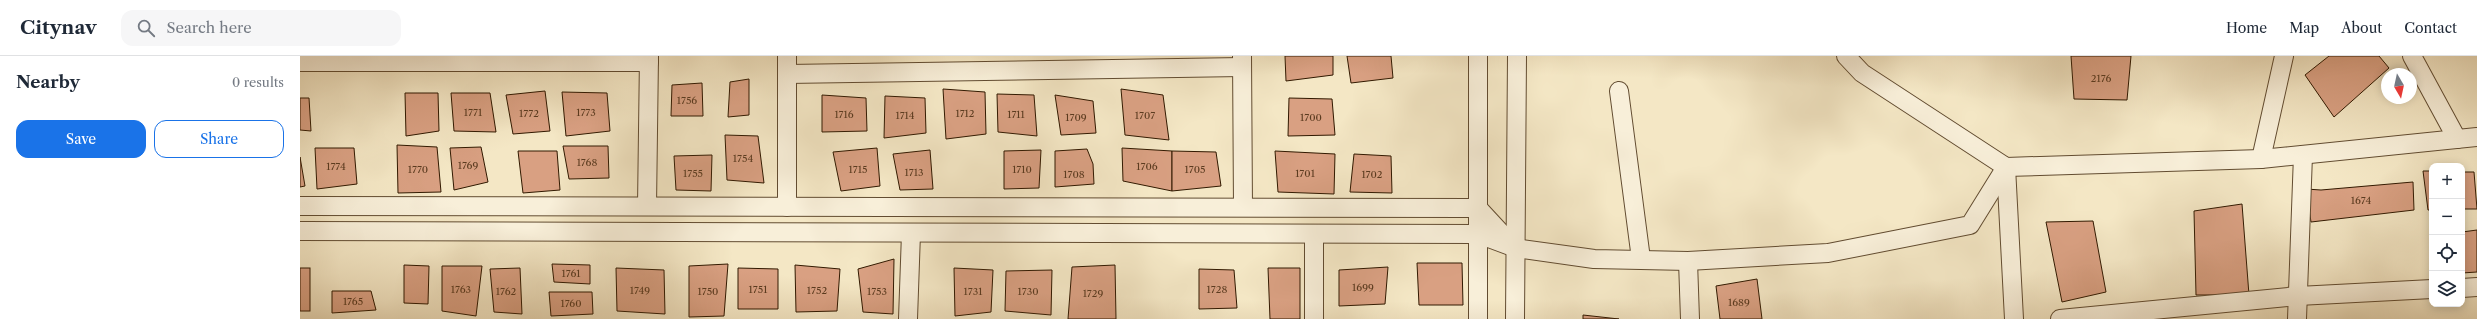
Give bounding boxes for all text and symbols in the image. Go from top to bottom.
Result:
search box [121,10,401,46]
text: Citynav [20,16,97,39]
icon: search [135,17,157,39]
text: Search here [167,18,252,37]
text: Home [2226,19,2267,37]
text: Map [2289,19,2319,37]
text: About [2341,19,2382,37]
text: Contact [2404,19,2457,37]
north arrow [2381,68,2417,104]
text: Nearby [16,72,80,92]
house number: 2176 [2091,72,2111,85]
text: 0 results [232,74,284,90]
house number: 1756 [677,94,697,107]
house number: 1771 [464,106,483,119]
house number: 1773 [576,106,596,119]
house number: 1772 [519,107,539,120]
house number: 1712 [955,107,975,120]
house number: 1716 [834,108,854,121]
house number: 1711 [1007,108,1026,121]
house number: 1714 [895,109,915,122]
house number: 1707 [1135,109,1155,122]
house number: 1709 [1065,111,1087,124]
house number: 1700 [1300,111,1322,124]
button: Save [16,120,146,158]
button: Share [154,120,284,158]
house number: 1754 [733,152,753,165]
house number: 1768 [577,156,597,169]
house number: 1769 [458,159,478,172]
house number: 1774 [326,160,346,173]
house number: 1706 [1136,160,1158,173]
house number: 1770 [408,163,428,176]
house number: 1715 [849,163,867,176]
house number: 1710 [1012,163,1032,176]
house number: 1705 [1185,163,1205,176]
map controls [2429,163,2465,307]
button: + [2429,163,2465,199]
house number: 1713 [905,166,923,179]
house number: 1755 [683,167,703,180]
house number: 1701 [1295,167,1316,180]
house number: 1708 [1063,168,1085,181]
house number: 1702 [1361,168,1383,181]
house number: 1674 [2351,194,2371,207]
button: − [2429,199,2465,235]
button: locate [2429,235,2465,271]
house number: 1761 [562,267,581,280]
button: layers [2429,271,2465,307]
house number: 1699 [1352,281,1374,294]
house number: 1763 [451,283,471,296]
house number: 1751 [749,283,768,296]
house number: 1728 [1207,283,1227,296]
house number: 1749 [630,284,650,297]
house number: 1752 [807,284,827,297]
house number: 1762 [496,285,517,298]
house number: 1750 [698,285,718,298]
house number: 1753 [867,285,887,298]
house number: 1731 [964,285,983,298]
house number: 1730 [1018,285,1038,298]
house number: 1729 [1083,287,1104,300]
house number: 1765 [343,295,363,308]
house number: 1689 [1728,296,1750,309]
house number: 1760 [560,297,582,310]

